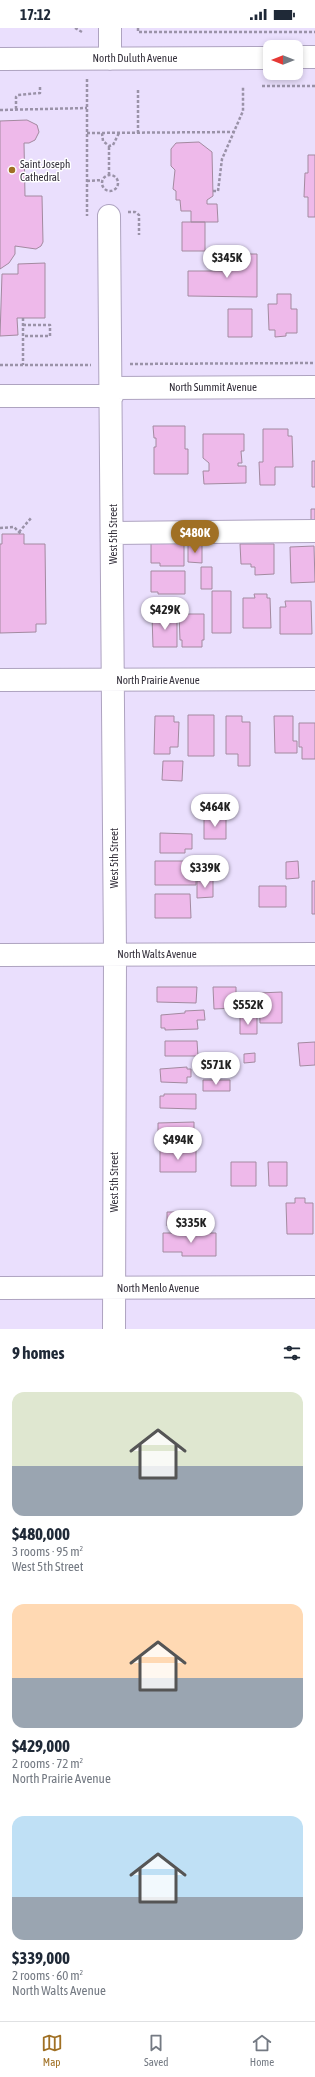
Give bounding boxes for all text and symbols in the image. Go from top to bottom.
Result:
text: 17:12 [20,6,51,23]
north arrow [263,40,303,80]
map controls [263,40,303,80]
street label: North Duluth Avenue [93,52,177,64]
place label: Saint Joseph Cathedral [20,158,70,183]
marker: Saint Joseph Cathedral [7,165,17,175]
pin: $345K [199,245,255,279]
text: $345K [212,250,242,265]
street label: North Summit Avenue [169,381,257,393]
street label: West 5th Street [107,504,119,564]
pin: $480K [167,520,223,554]
text: $480K [180,525,210,540]
pin: $429K [137,597,193,631]
text: $429K [150,602,180,617]
street label: North Prairie Avenue [116,674,200,686]
pin: $464K [187,794,243,828]
text: $464K [200,799,230,814]
street label: West 5th Street [108,828,120,888]
pin: $339K [177,855,233,889]
text: $339K [190,860,220,875]
street label: North Walts Avenue [117,948,197,960]
pin: $552K [220,992,276,1026]
text: $552K [233,997,263,1012]
pin: $571K [188,1052,244,1086]
text: $571K [201,1057,231,1072]
pin: $494K [150,1127,206,1161]
text: $494K [163,1132,193,1147]
street label: West 5th Street [108,1152,120,1212]
pin: $335K [163,1210,219,1244]
text: $335K [176,1215,206,1230]
street label: North Menlo Avenue [117,1282,199,1294]
icon: filters [281,1342,303,1364]
text: 9 homes [12,1343,65,1363]
icon: home [122,1418,194,1490]
text: $480,000 [12,1524,70,1544]
text: 3 rooms · 95 m² [12,1544,83,1559]
text: West 5th Street [12,1559,84,1574]
icon: home [122,1630,194,1702]
text: $429,000 [12,1736,70,1756]
text: 2 rooms · 72 m² [12,1756,83,1771]
text: North Prairie Avenue [12,1771,111,1786]
icon: home [122,1842,194,1914]
text: $339,000 [12,1948,70,1968]
text: 2 rooms · 60 m² [12,1968,83,1983]
text: North Walts Avenue [12,1983,106,1998]
tab: Map [41,2032,63,2068]
tab: Saved [144,2032,168,2068]
tab: Home [250,2032,274,2068]

